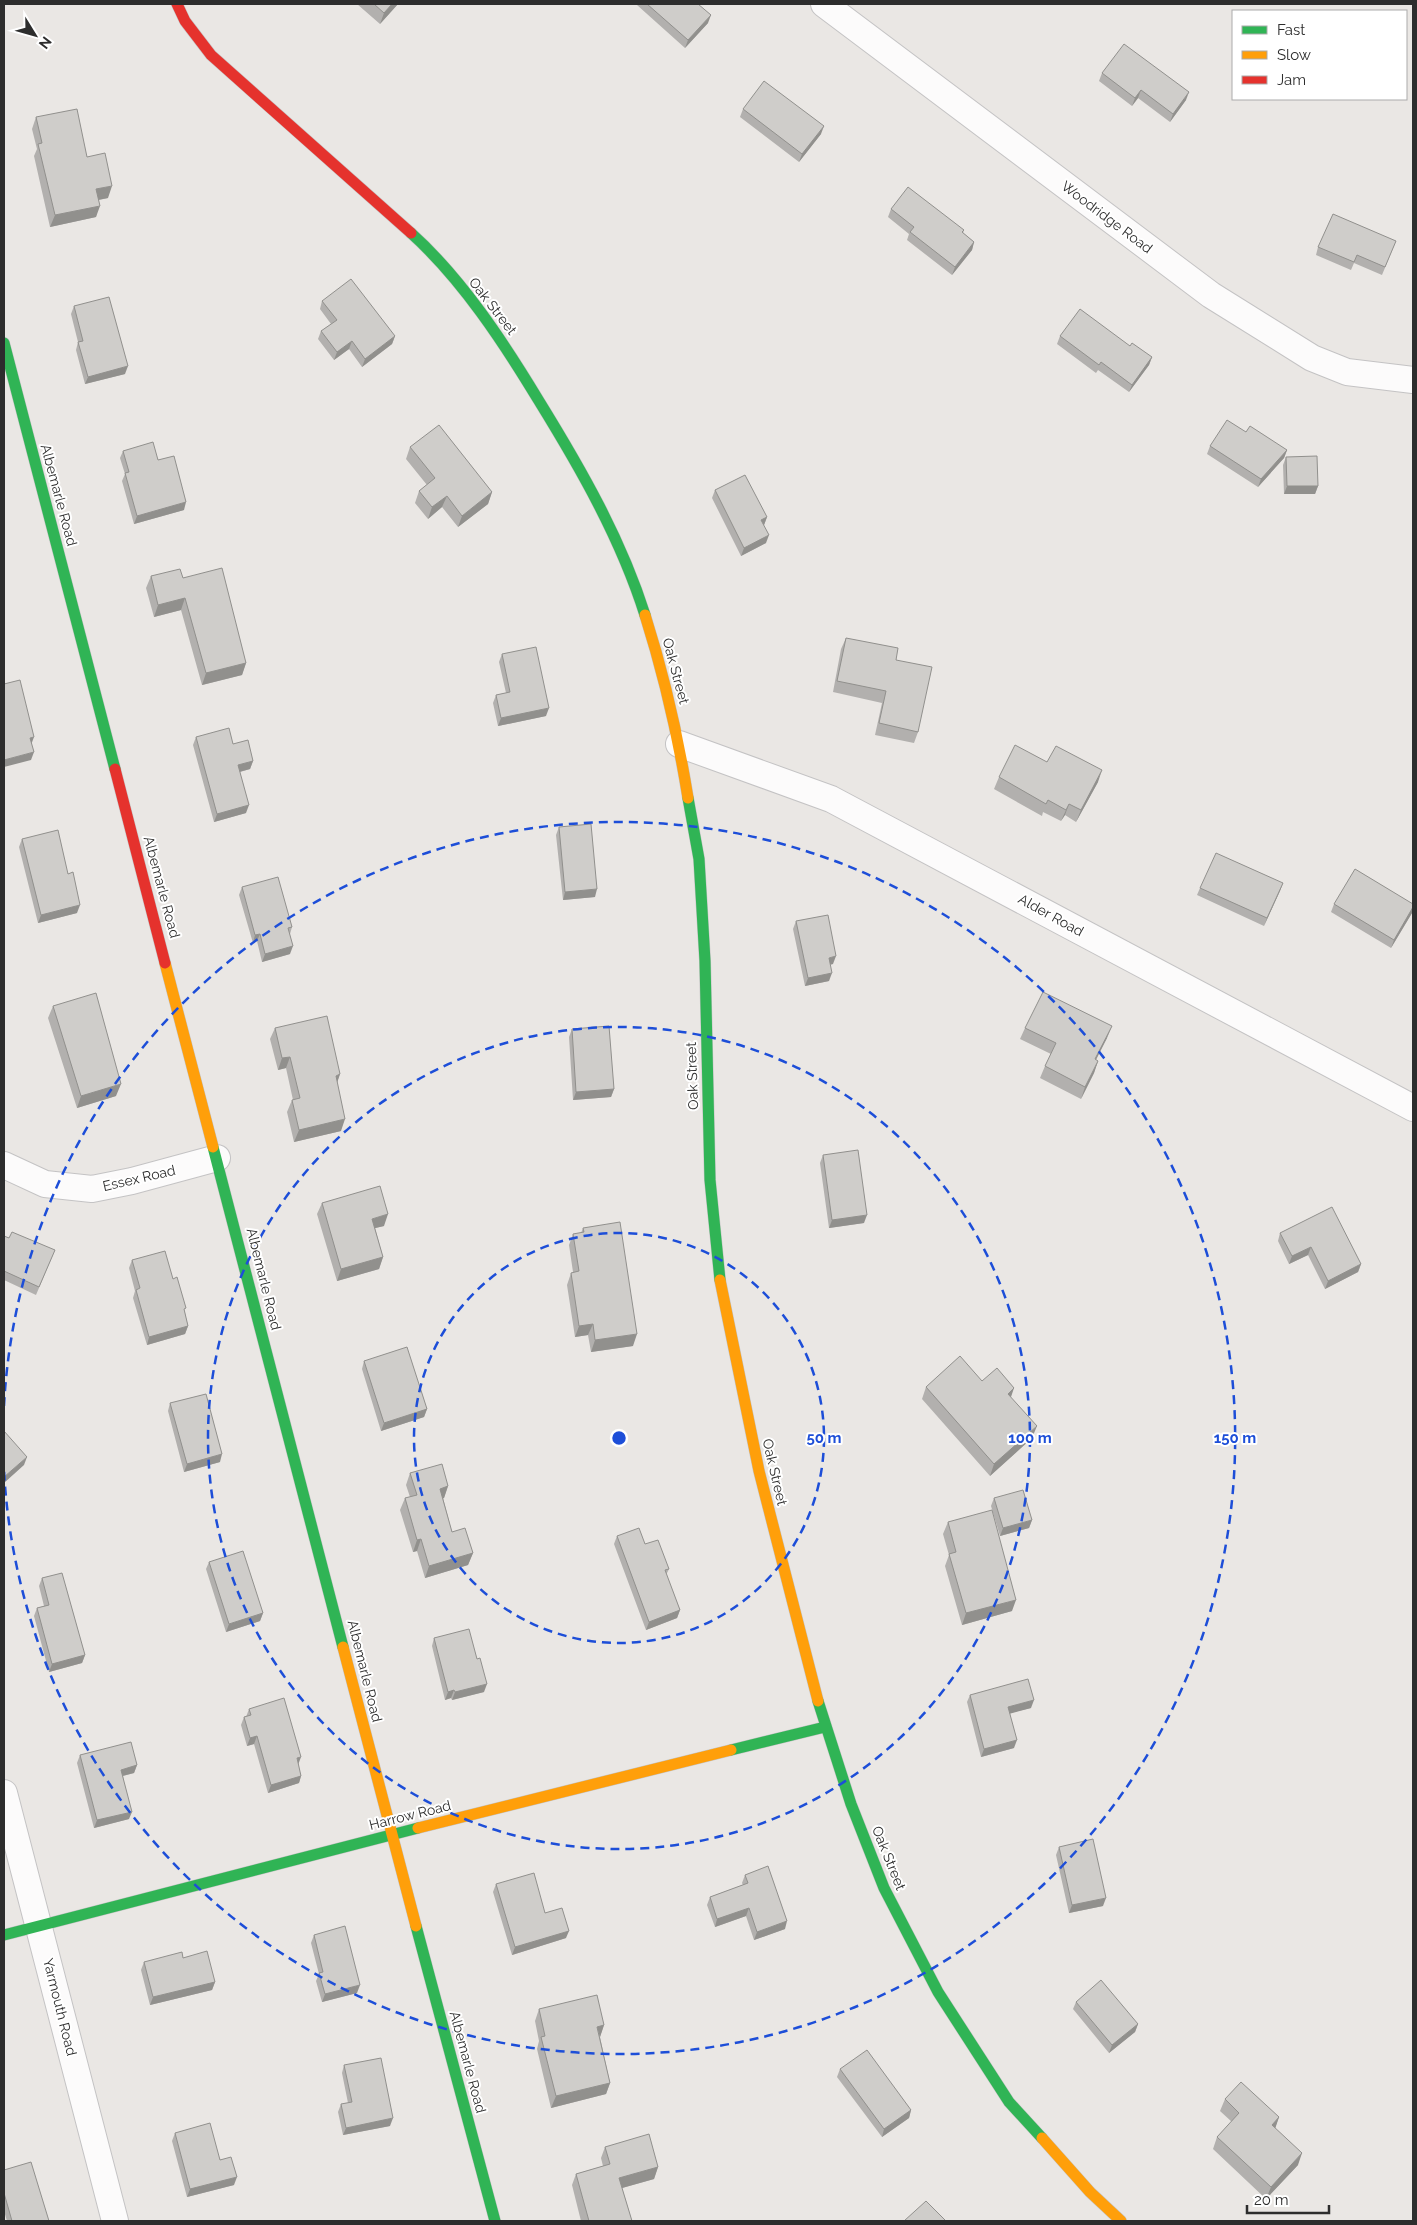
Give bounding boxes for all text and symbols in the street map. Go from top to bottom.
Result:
north arrow [10,10,60,60]
legend [1232,10,1407,100]
text: Fast [1277,21,1305,39]
text: N [36,34,55,52]
text: Slow [1277,46,1311,64]
text: Jam [1277,71,1306,89]
street label: Woodridge Road [1058,178,1156,256]
street label: Oak Street [466,274,520,338]
street label: Albemarle Road [38,442,80,548]
street label: Oak Street [659,636,693,706]
street label: Albemarle Road [141,834,183,940]
street label: Alder Road [1016,891,1086,939]
street label: Oak Street [683,1041,701,1110]
street label: Essex Road [101,1162,177,1194]
street label: Albemarle Road [244,1226,284,1332]
centre of rings [610,1429,628,1447]
text: 50 m [806,1429,842,1447]
text: 100 m [1008,1429,1052,1447]
text: 150 m [1214,1429,1256,1447]
street label: Oak Street [760,1437,791,1507]
street label: Albemarle Road [345,1618,385,1724]
street label: Harrow Road [367,1797,453,1833]
street label: Oak Street [869,1824,909,1893]
street label: Yarmouth Road [40,1957,80,2057]
street label: Albemarle Road [447,2009,489,2115]
scale bar [1247,2182,1330,2214]
text: 20 m [1254,2191,1289,2209]

